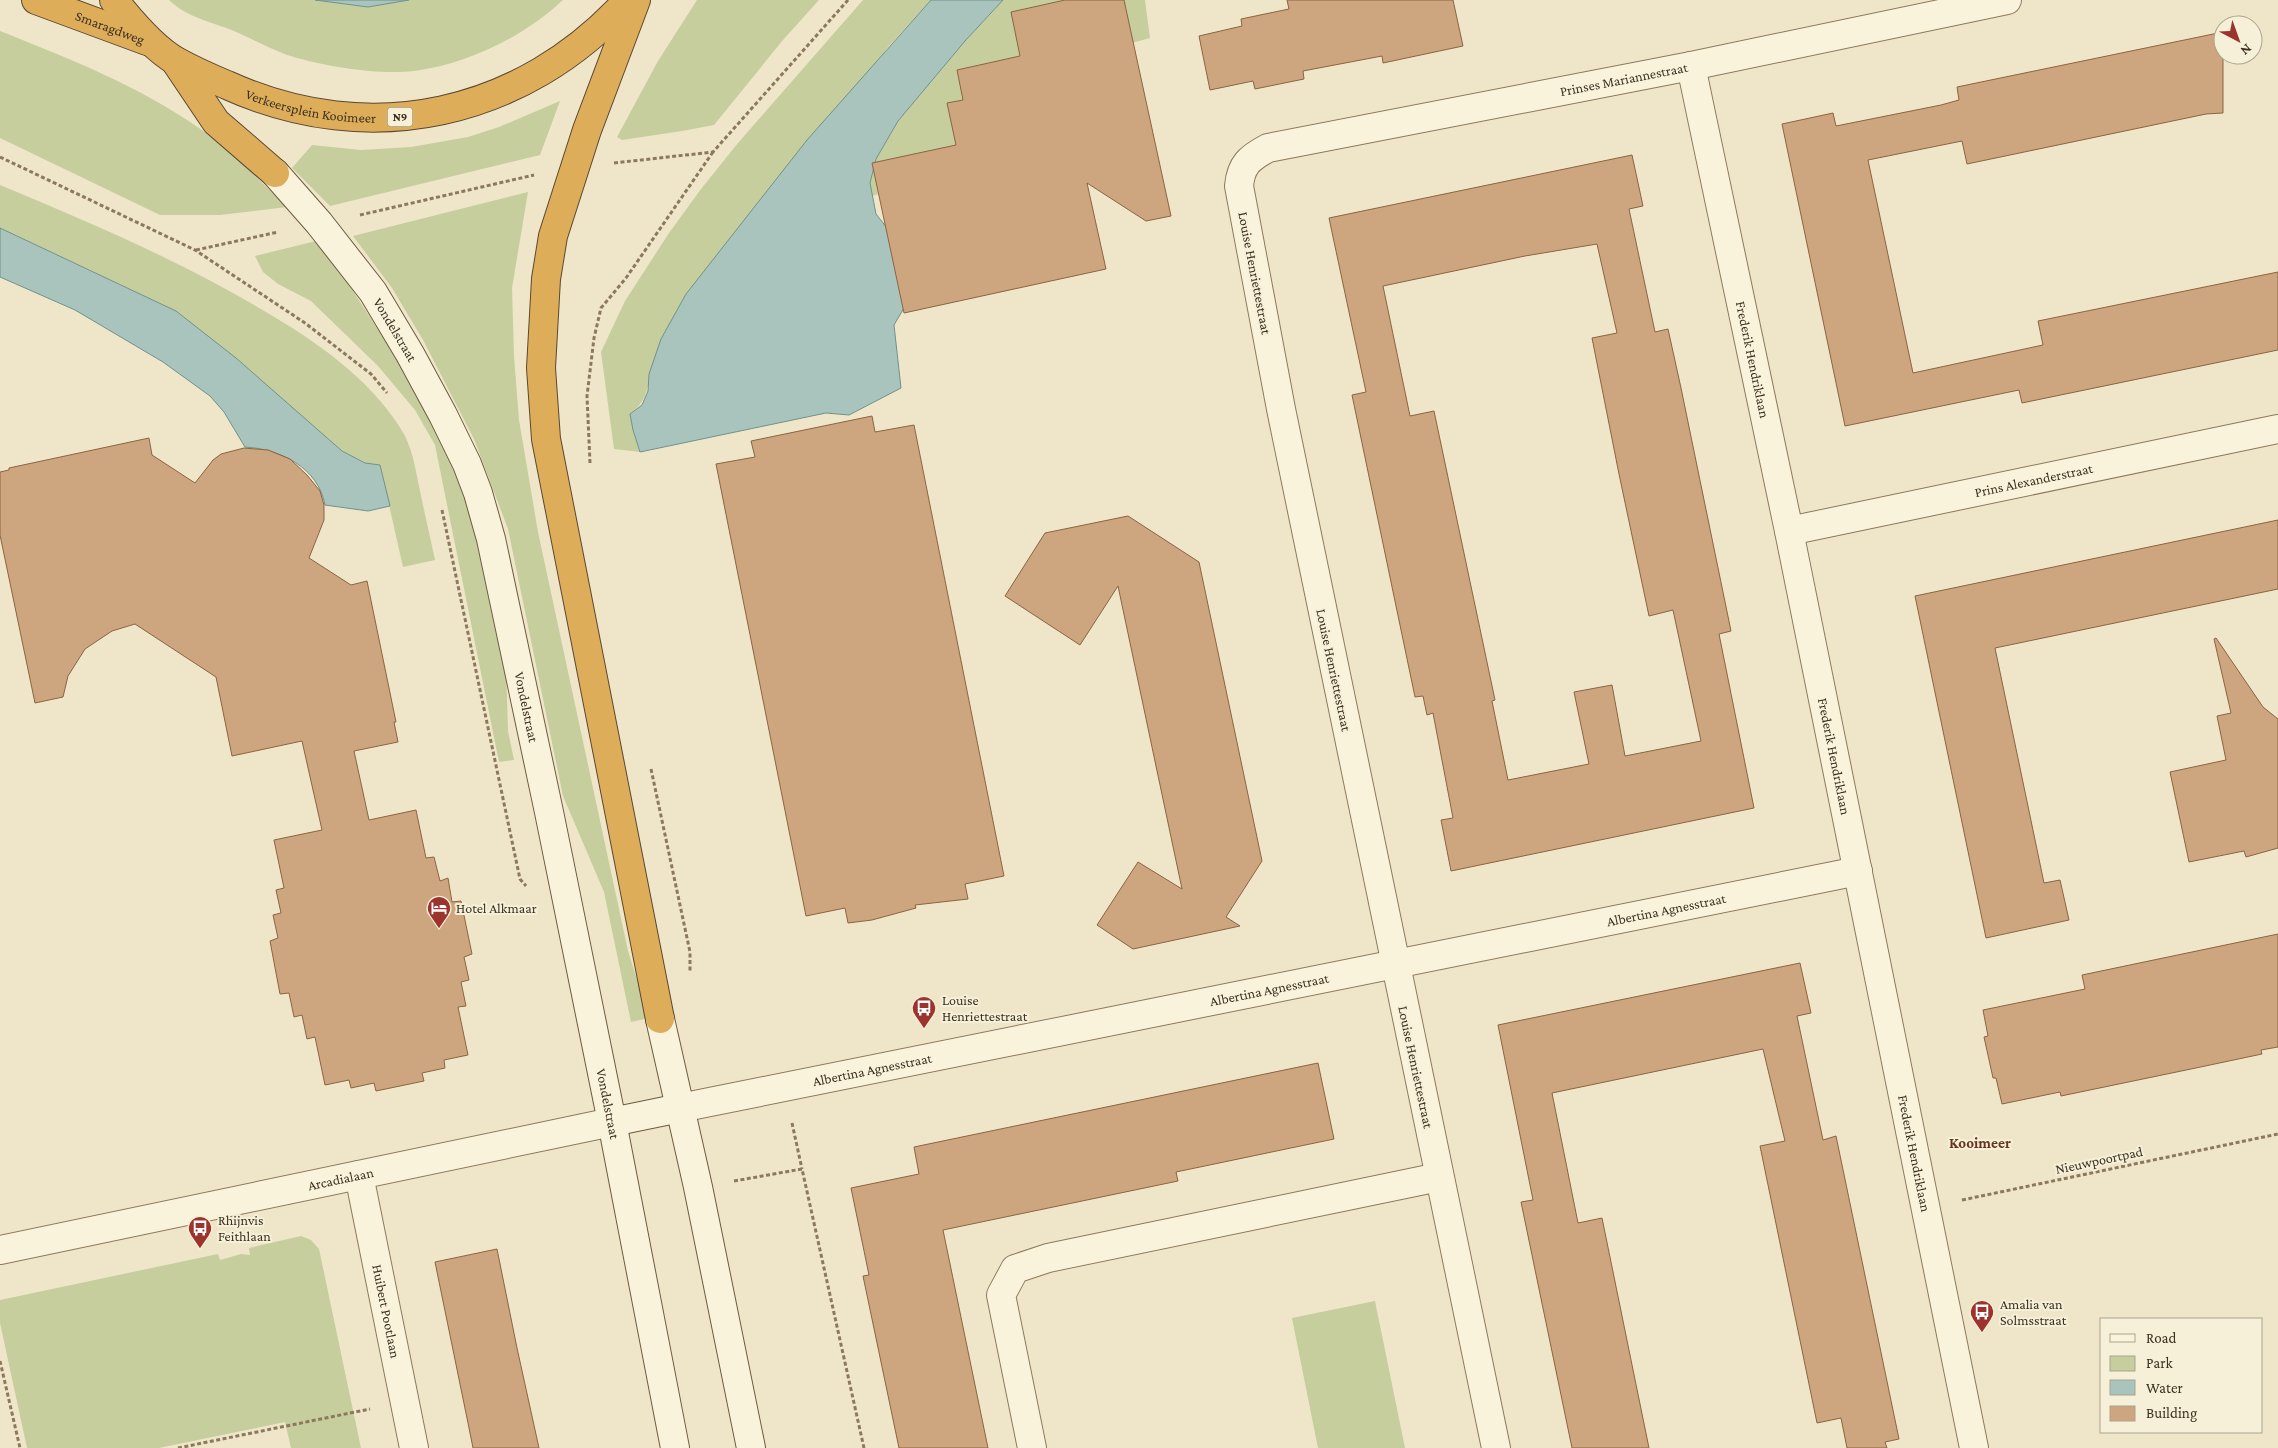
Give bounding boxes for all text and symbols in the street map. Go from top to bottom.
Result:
street label: Smaragdweg [73,7,147,48]
north arrow [2213,15,2263,65]
text: N [2237,41,2255,59]
street label: Prinses Mariannestraat [1558,59,1689,99]
street label: Verkeersplein Kooimeer [243,86,376,126]
road number: N9 [388,108,412,126]
street label: Louise Henriettestraat [1235,210,1275,336]
street label: Vondelstraat [370,295,421,365]
street label: Frederik Hendriklaan [1733,300,1773,420]
street label: Prins Alexanderstraat [1973,460,2095,500]
street label: Louise Henriettestraat [1313,607,1355,733]
street label: Vondelstraat [511,670,542,744]
street label: Frederik Hendriklaan [1815,696,1854,817]
street label: Albertina Agnesstraat [1605,890,1728,929]
hotel icon: Hotel Alkmaar [426,895,452,929]
place label: Hotel Alkmaar [456,900,537,916]
street label: Albertina Agnesstraat [1208,970,1331,1009]
place label: Louise Henriettestraat [942,992,1028,1024]
bus stop icon: Louise Henriettestraat [911,995,937,1029]
street label: Louise Henriettestraat [1395,1004,1437,1130]
street label: Albertina Agnesstraat [811,1049,934,1089]
street label: Vondelstraat [593,1067,623,1141]
street label: Frederik Hendriklaan [1895,1093,1934,1214]
district label: Kooimeer [1949,1135,2011,1151]
street label: Nieuwpoortpad [2054,1143,2145,1177]
street label: Arcadialaan [306,1164,375,1193]
place label: Rhijnvis Feithlaan [218,1212,271,1244]
bus stop icon: Rhijnvis Feithlaan [187,1215,213,1249]
street label: Huibert Pootlaan [369,1263,404,1360]
place label: Amalia van Solmsstraat [2000,1296,2067,1328]
bus stop icon: Amalia van Solmsstraat [1969,1299,1995,1333]
legend [2100,1318,2263,1433]
text: Road [2146,1330,2177,1346]
text: Park [2146,1355,2173,1371]
text: Water [2146,1380,2183,1396]
text: Building [2146,1405,2197,1422]

